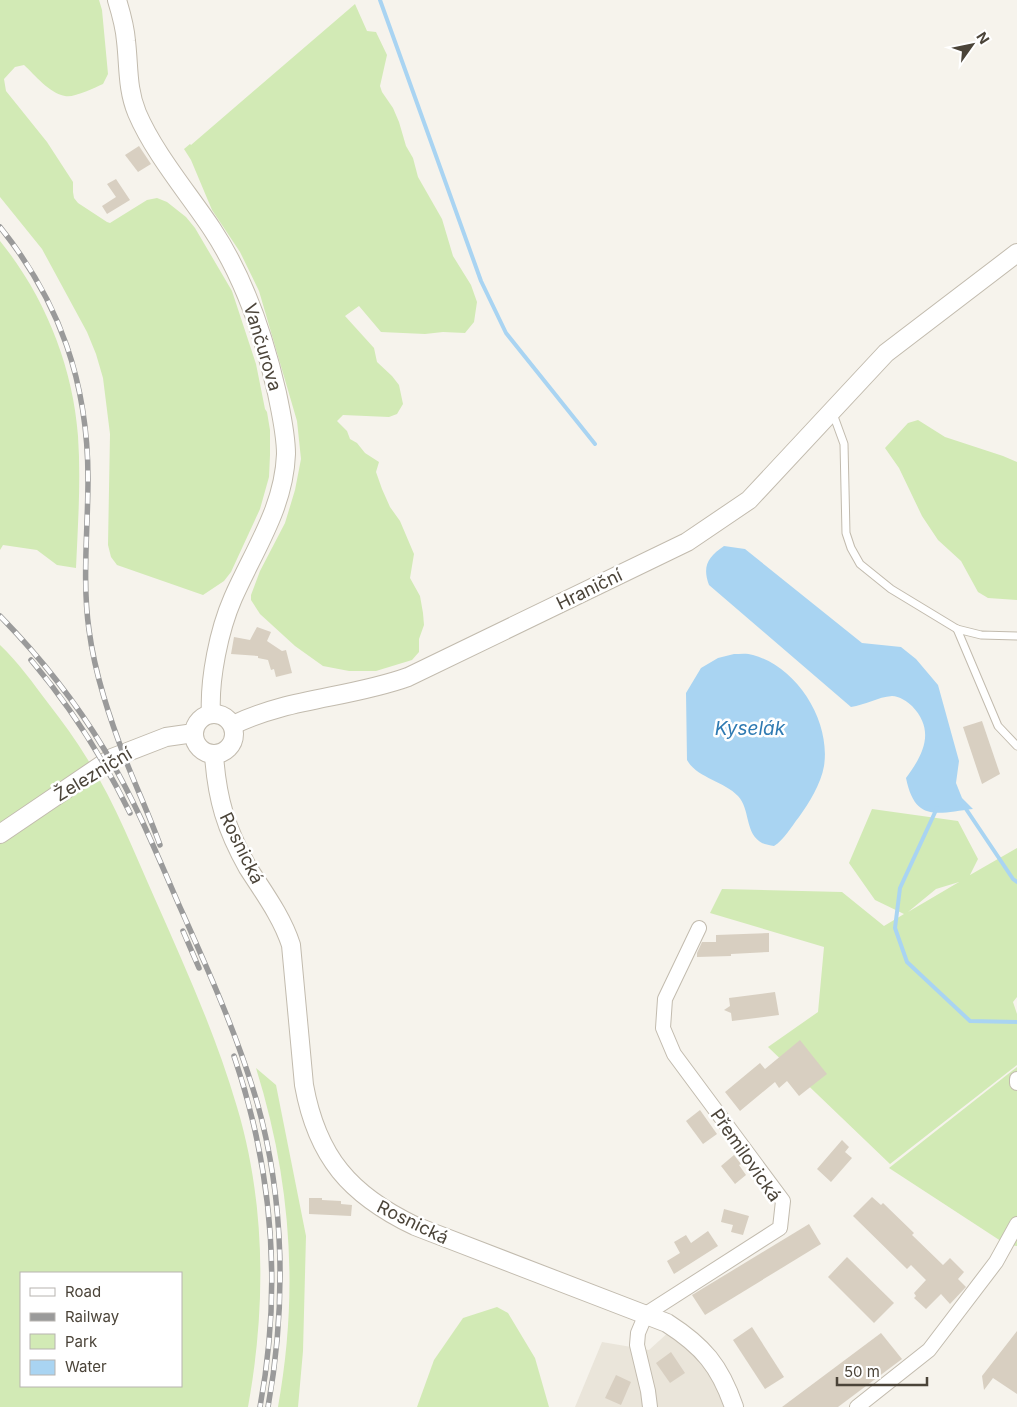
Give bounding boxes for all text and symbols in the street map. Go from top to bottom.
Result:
north arrow [947,20,997,70]
text: N [973,29,993,47]
street label: Vančurova [240,301,286,393]
street label: Hraniční [553,564,626,614]
water label: Kyselák [715,717,786,740]
street label: Železniční [50,742,136,805]
street label: Rosnická [216,809,268,887]
street label: Přemilovická [706,1105,786,1205]
street label: Rosnická [374,1196,452,1248]
legend [20,1272,182,1387]
text: Road [65,1282,101,1301]
text: Railway [65,1307,120,1326]
text: Park [65,1332,98,1351]
scale bar [837,1354,927,1386]
text: Water [65,1357,107,1376]
text: 50 m [844,1362,880,1381]

